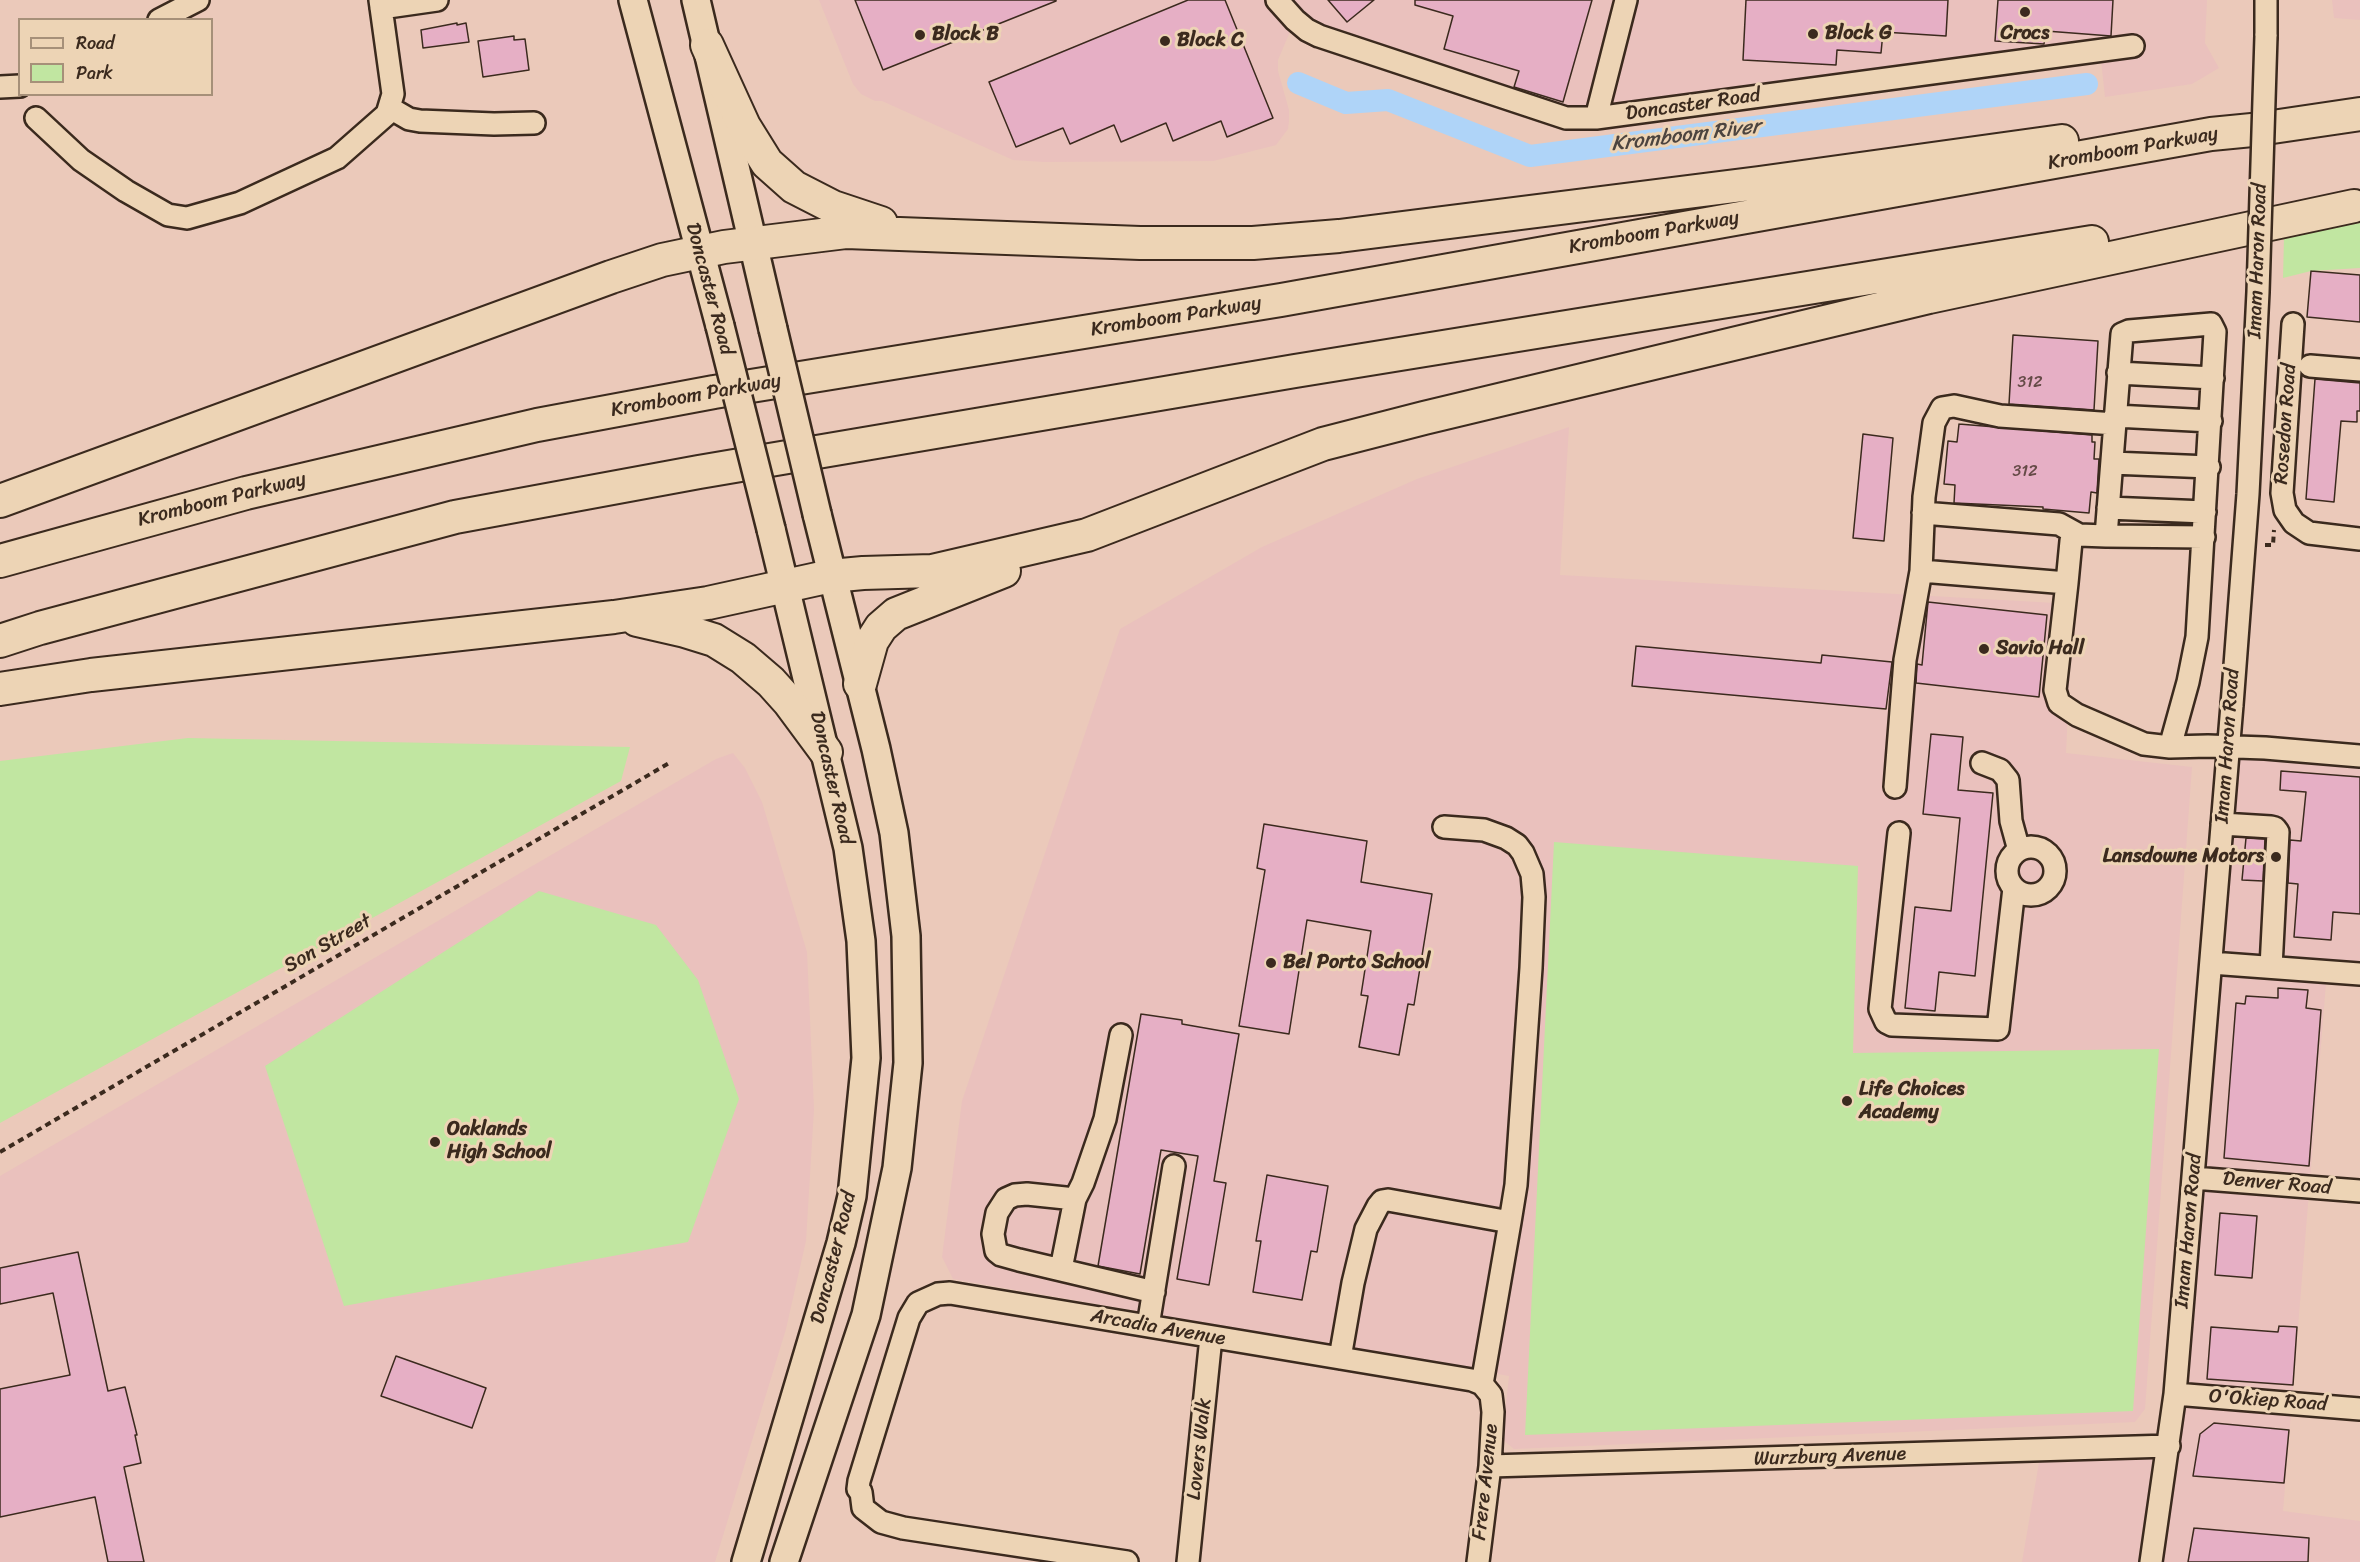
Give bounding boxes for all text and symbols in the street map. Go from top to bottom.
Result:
marker: Crocs [2018,5,2032,19]
legend [18,18,213,96]
place label: Block G [1825,22,1892,46]
place label: Crocs [2000,22,2050,46]
place label: Block B [932,23,999,47]
text: Road [76,27,115,59]
marker: Block G [1806,27,1820,41]
marker: Block B [913,28,927,42]
place label: Block C [1177,29,1244,53]
marker: Block C [1158,34,1172,48]
text: Park [76,57,113,89]
street label: Doncaster Road [1624,84,1762,126]
water label: Kromboom River [1610,114,1762,158]
street label: Kromboom Parkway [2046,122,2220,176]
street label: Imam Haron Road [2243,183,2273,339]
street label: Kromboom Parkway [1567,206,1741,260]
street label: Doncaster Road [680,220,738,358]
street label: Kromboom Parkway [1089,292,1263,342]
street label: Rosedon Road [2270,363,2302,485]
street label: Kromboom Parkway [609,369,783,423]
house number: 312 [2018,373,2042,393]
house number: 312 [2013,462,2037,482]
street label: Kromboom Parkway [135,468,309,532]
place label: Savio Hall [1996,637,2084,661]
marker: Savio Hall [1977,642,1991,656]
street label: Imam Haron Road [2211,668,2245,824]
street label: Doncaster Road [804,709,858,847]
place label: Lansdowne Motors [2103,845,2264,869]
marker: Lansdowne Motors [2269,850,2283,864]
street label: Son Street [280,909,376,979]
place label: Bel Porto School [1283,951,1430,975]
marker: Bel Porto School [1264,956,1278,970]
place label: Life Choices Academy [1859,1078,1965,1125]
marker: Life Choices Academy [1840,1094,1854,1108]
place label: Oaklands High School [447,1118,551,1165]
marker: Oaklands High School [428,1135,442,1149]
street label: Imam Haron Road [2170,1153,2208,1309]
street label: Denver Road [2222,1167,2332,1201]
street label: Doncaster Road [806,1189,862,1327]
street label: Arcadia Avenue [1089,1304,1227,1352]
street label: O'Okiep Road [2208,1385,2328,1417]
street label: Lovers Walk [1183,1397,1217,1501]
street label: Frere Avenue [1468,1423,1504,1541]
street label: Wurzburg Avenue [1753,1442,1907,1472]

